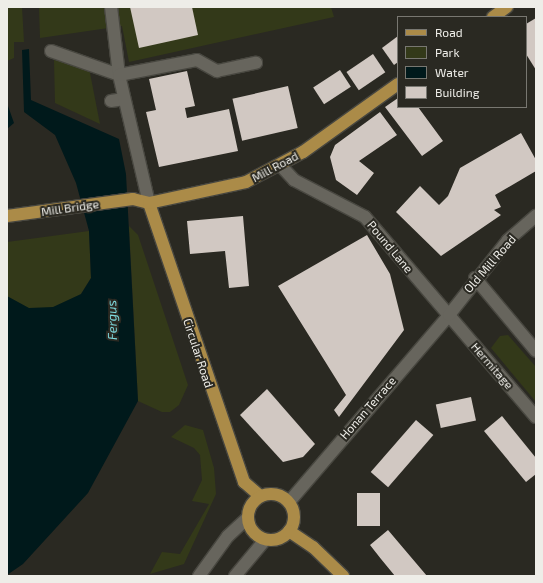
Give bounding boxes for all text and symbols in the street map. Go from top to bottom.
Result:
legend [397,16,527,108]
text: Road [435,25,463,39]
text: Park [435,45,460,59]
text: Water [435,65,469,79]
text: Building [435,85,479,99]
street label: Mill Road [249,149,301,185]
street label: Mill Bridge [40,197,100,219]
street label: Pound Lane [364,218,416,276]
street label: Old Mill Road [461,232,519,296]
water label: Fergus [104,300,120,340]
street label: Circular Road [180,316,216,390]
street label: Hermitage [468,340,516,392]
street label: Honan Terrace [337,374,399,442]

